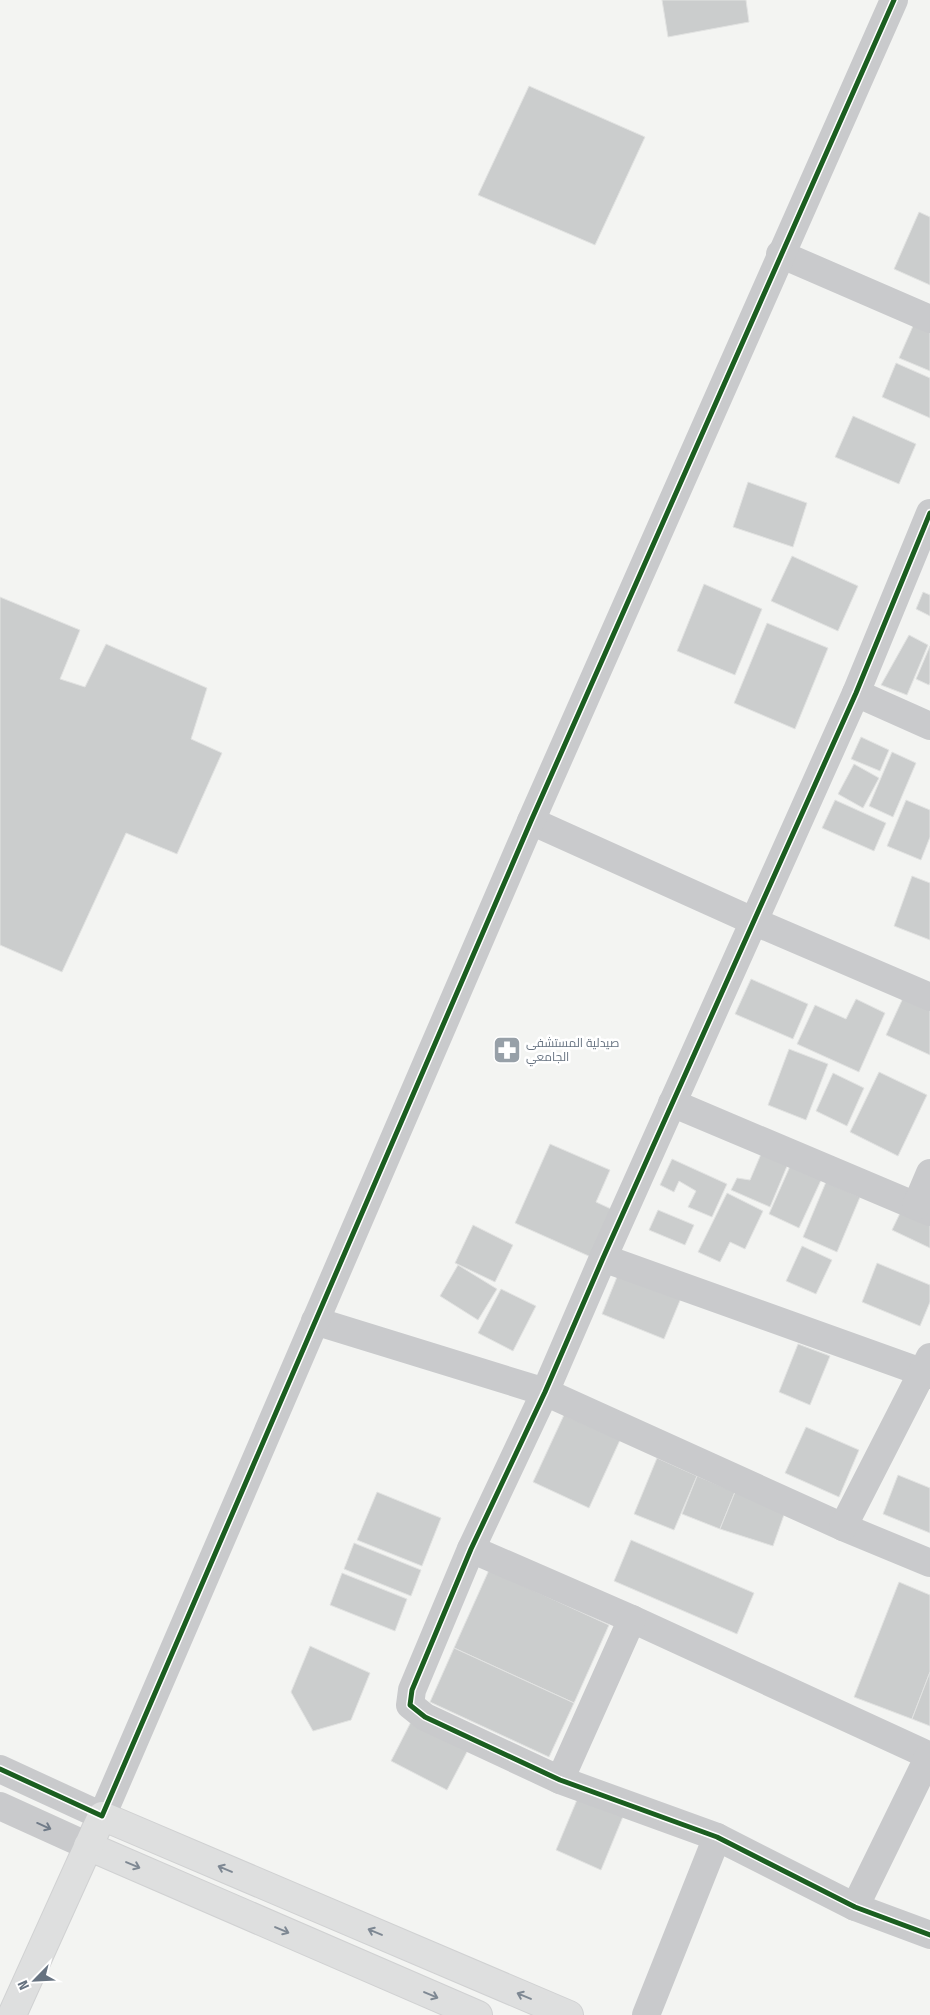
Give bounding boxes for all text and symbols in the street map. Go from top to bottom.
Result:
pharmacy icon: صيدلية المستشفى الجامعي [492,1035,522,1065]
place label: صيدلية المستشفى الجامعي [526,1036,619,1067]
one-way arrow [36,1822,51,1832]
one-way arrow [125,1861,140,1871]
one-way arrow [218,1863,233,1873]
one-way arrow [274,1926,289,1935]
one-way arrow [368,1927,383,1937]
north arrow [10,1955,60,2005]
text: N [14,1978,33,1992]
one-way arrow [423,1990,438,2000]
one-way arrow [517,1991,532,2000]

